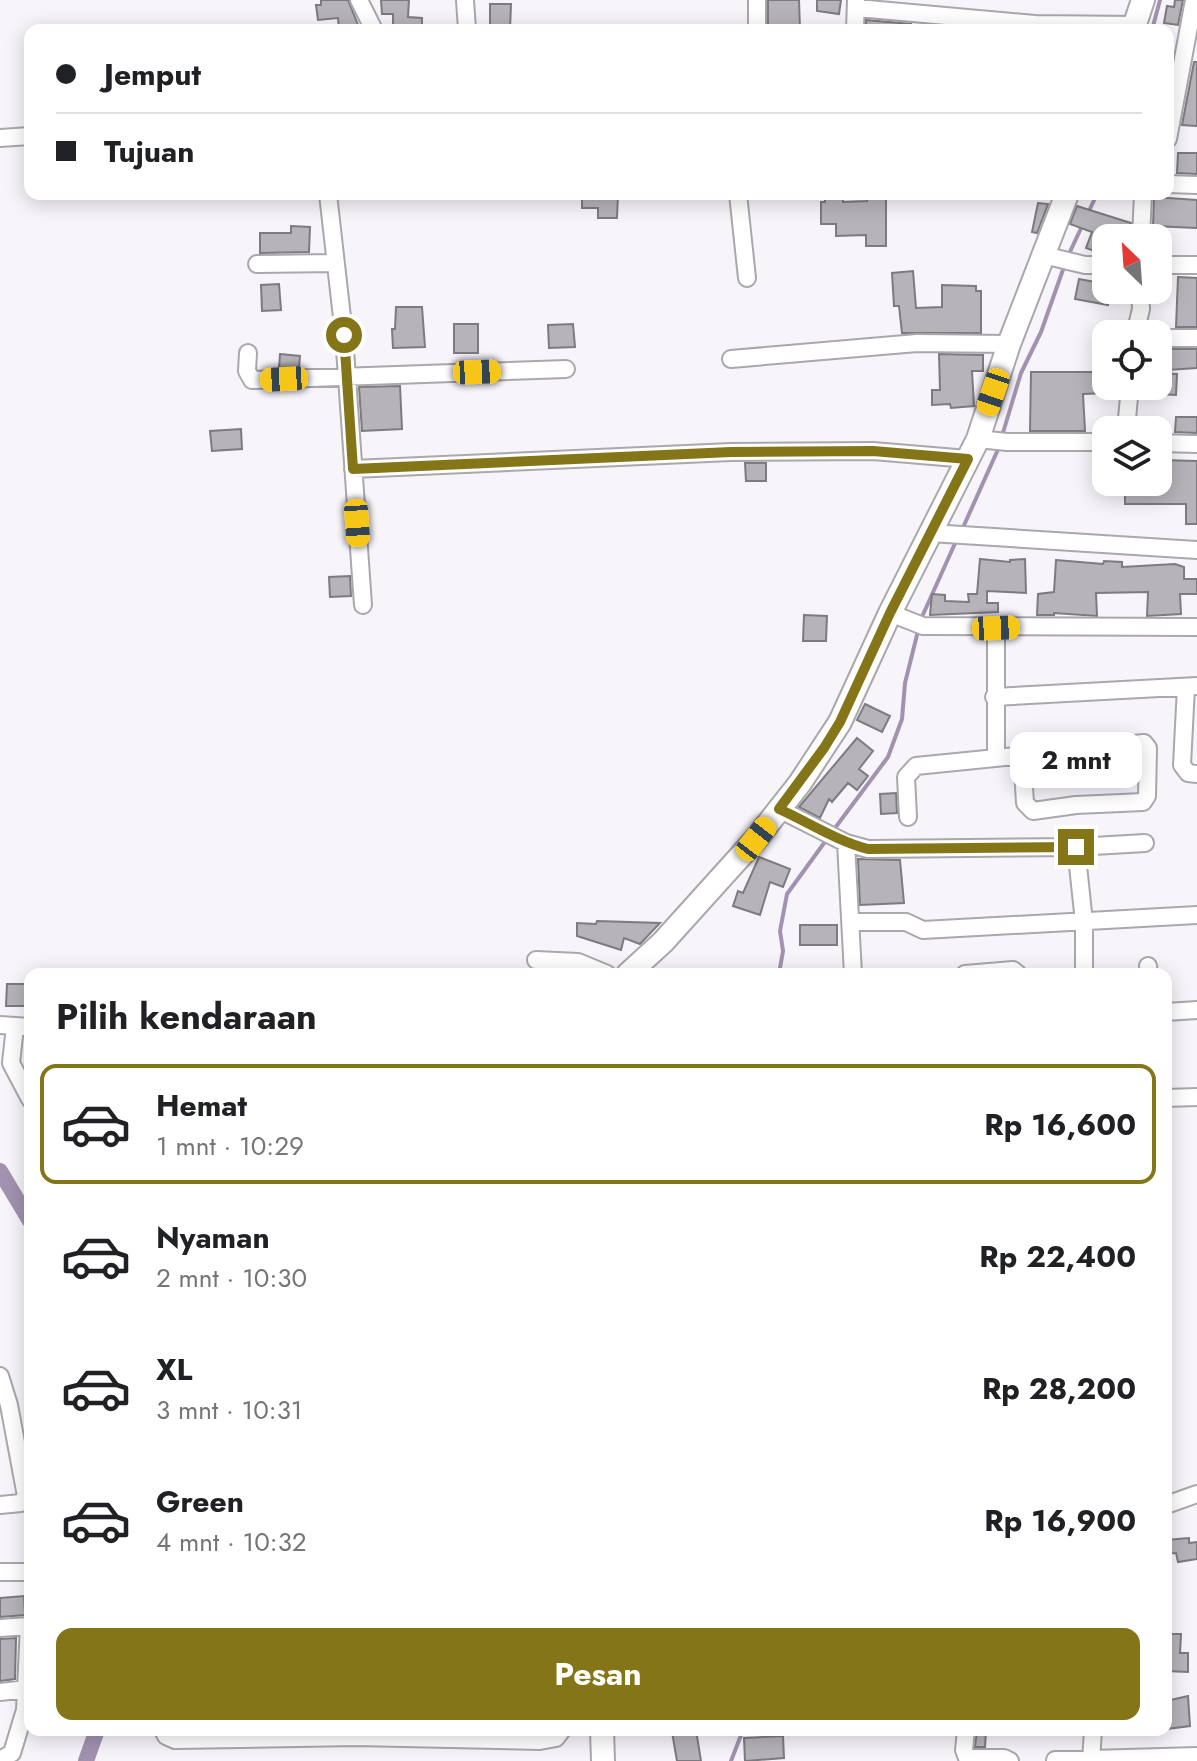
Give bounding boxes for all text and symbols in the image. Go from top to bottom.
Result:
text: Jemput [104,53,201,96]
text: Tujuan [104,130,195,173]
north arrow [1092,224,1172,304]
map controls [1092,224,1172,496]
route start [326,317,362,353]
button: locate [1092,320,1172,400]
car [453,359,501,385]
car [974,365,1012,419]
car [259,366,309,392]
button: layers [1092,416,1172,496]
car [343,498,371,548]
car [972,615,1020,641]
callout: 2 mnt [1010,731,1142,787]
text: 2 mnt [1041,741,1111,779]
car [732,813,780,865]
route end [1058,829,1094,865]
text: Pilih kendaraan [56,990,317,1042]
text: Hemat [156,1084,247,1127]
icon: car [60,1088,132,1160]
text: Rp 16,600 [984,1103,1136,1146]
text: 1 mnt · 10:29 [156,1127,304,1165]
text: Nyaman [156,1216,270,1259]
icon: car [60,1220,132,1292]
text: Rp 22,400 [979,1235,1136,1278]
text: 2 mnt · 10:30 [156,1259,307,1297]
text: XL [156,1348,192,1391]
icon: car [60,1352,132,1424]
text: Rp 28,200 [982,1367,1136,1410]
text: 3 mnt · 10:31 [156,1391,303,1429]
text: Green [156,1480,244,1523]
icon: car [60,1484,132,1556]
text: Rp 16,900 [984,1499,1136,1542]
text: 4 mnt · 10:32 [156,1523,307,1561]
button: Pesan [56,1628,1140,1720]

